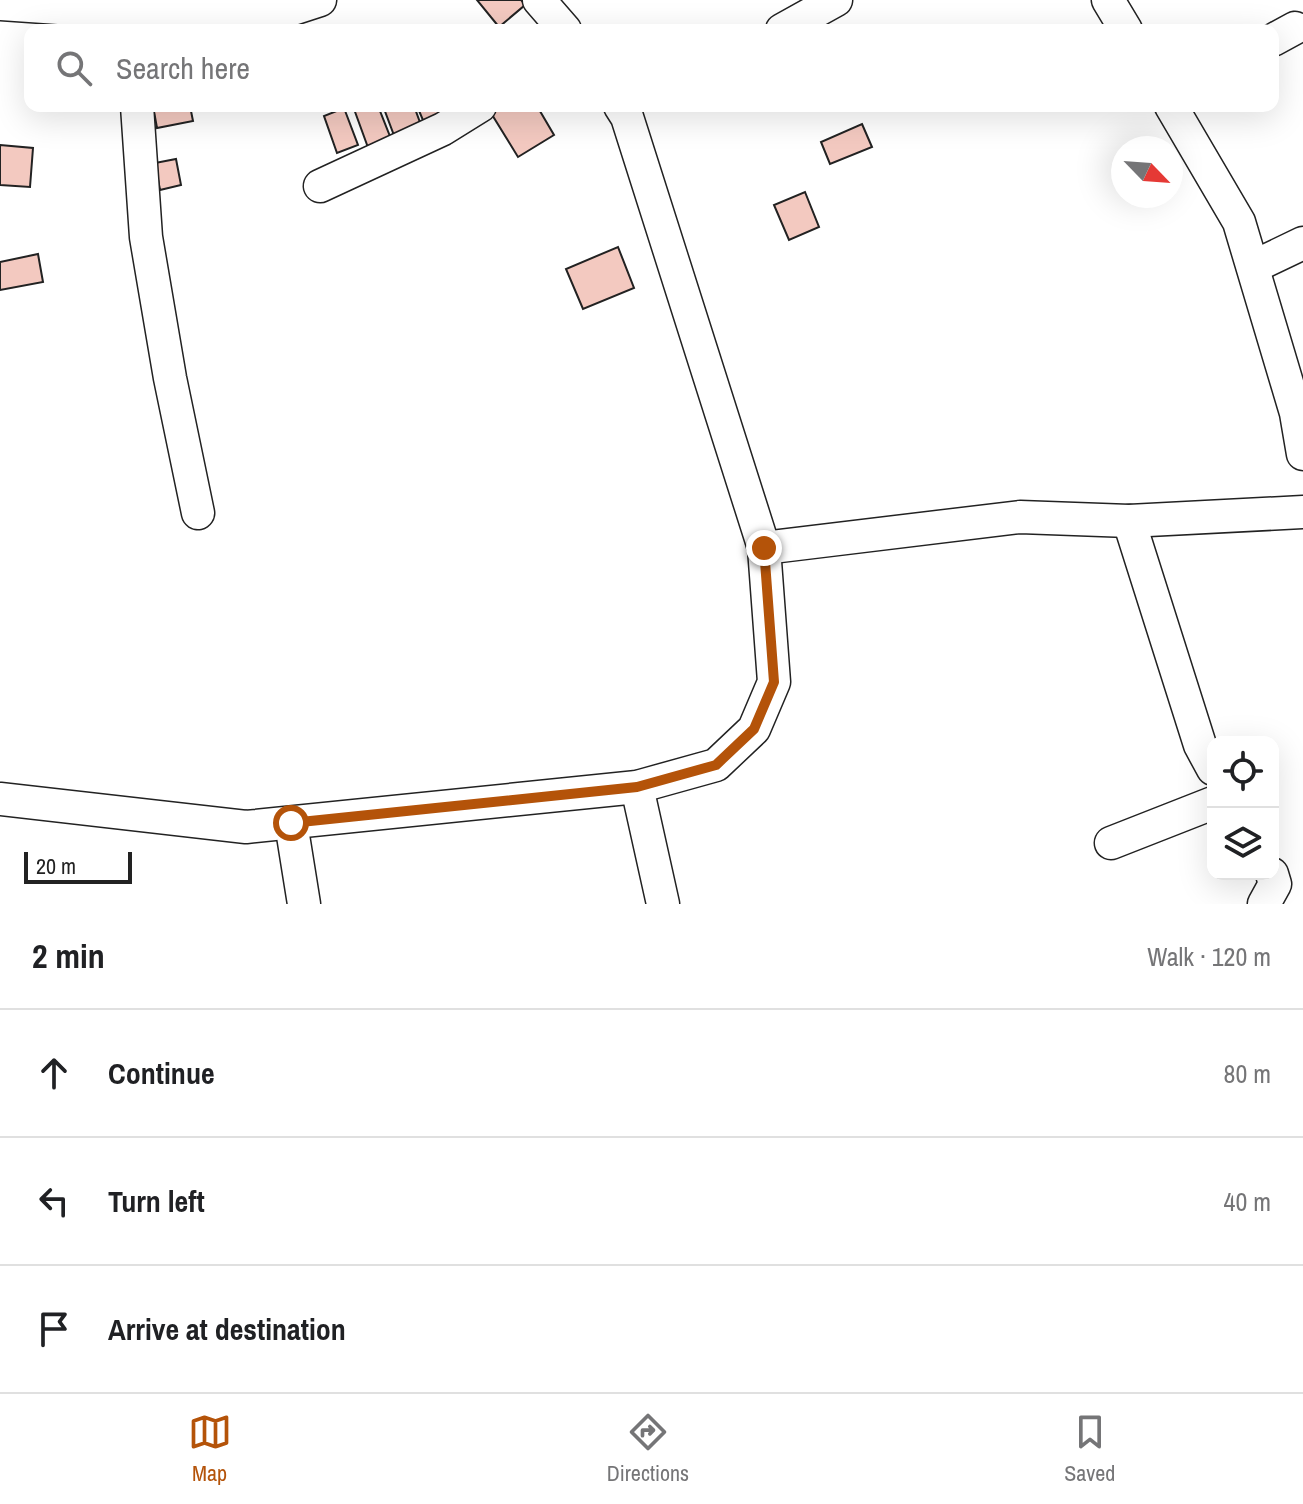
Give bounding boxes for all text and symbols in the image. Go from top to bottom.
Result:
search box [24,24,1279,112]
icon: search [52,46,96,90]
text: Search here [116,48,250,88]
north arrow [1111,136,1183,208]
route end [746,530,782,566]
map controls [1207,736,1279,880]
button: locate [1207,736,1279,808]
route start [273,805,309,841]
button: layers [1207,808,1279,880]
scale bar [24,848,132,884]
text: 20 m [36,851,76,881]
text: 2 min [32,933,105,979]
text: Walk · 120 m [1147,939,1271,974]
icon: ahead [32,1051,76,1095]
text: Continue [108,1053,215,1093]
text: 80 m [1224,1056,1271,1091]
icon: left [32,1179,76,1223]
text: Turn left [108,1181,205,1221]
text: 40 m [1224,1184,1271,1219]
icon: arrive [32,1307,76,1351]
text: Arrive at destination [108,1309,346,1349]
tab: Map [188,1410,232,1488]
tab: Directions [607,1410,689,1488]
tab: Saved [1064,1410,1115,1488]

